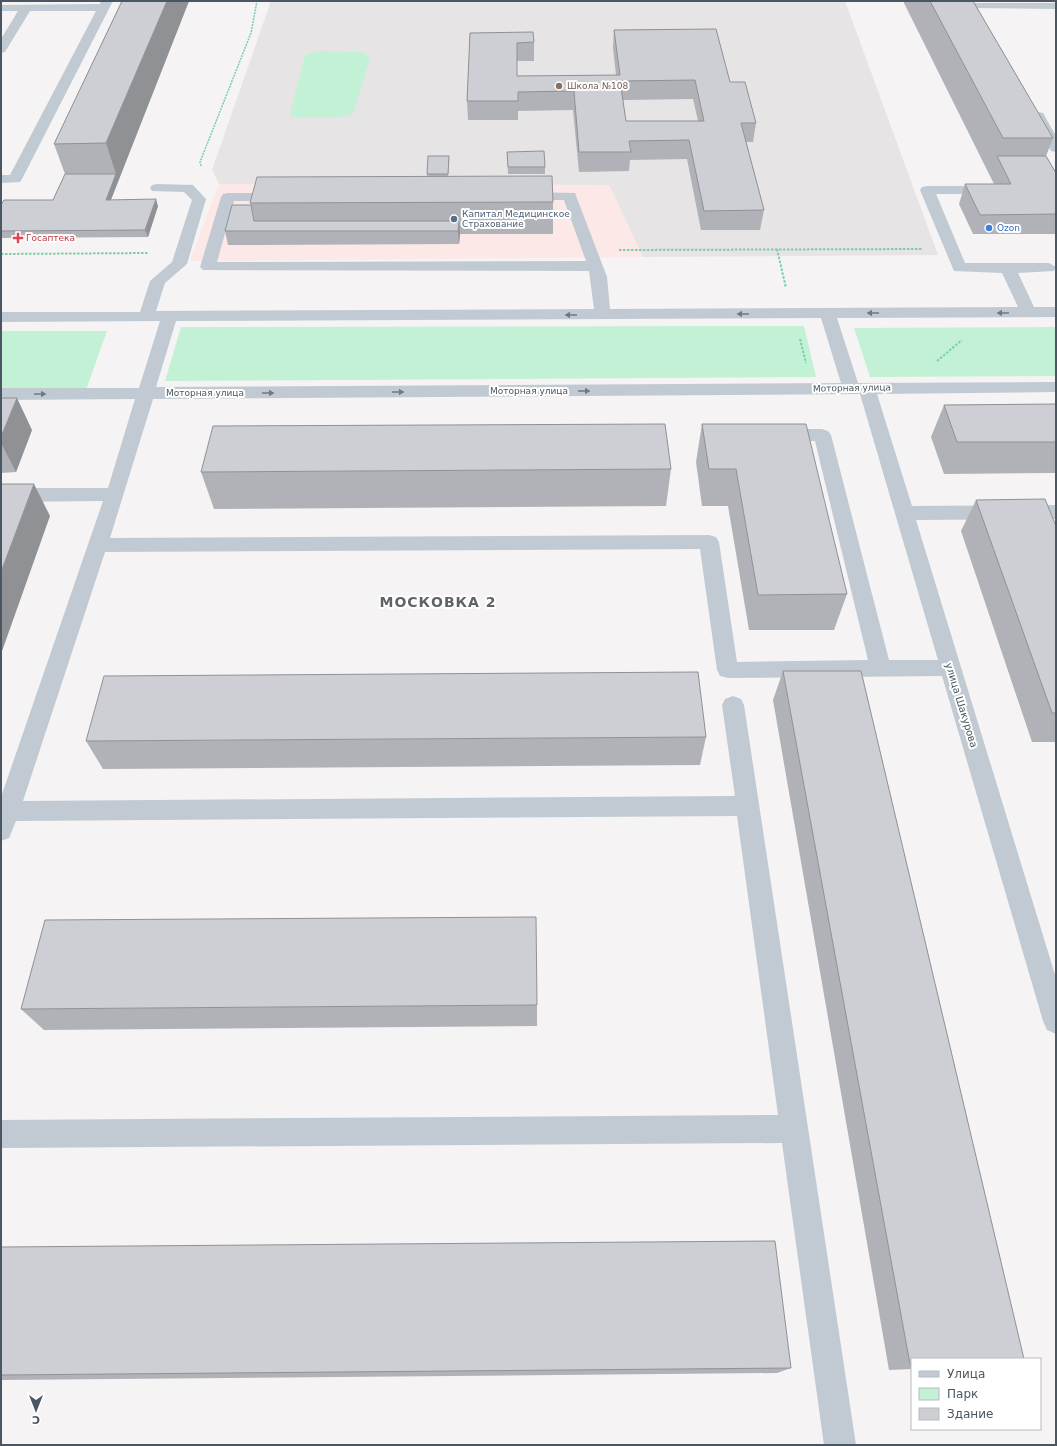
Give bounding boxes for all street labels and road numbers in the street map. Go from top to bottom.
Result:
street label: Моторная улица [813,382,891,394]
street label: Моторная улица [490,386,568,396]
street label: Моторная улица [166,388,244,398]
street label: улица Шакурова [943,661,980,749]

